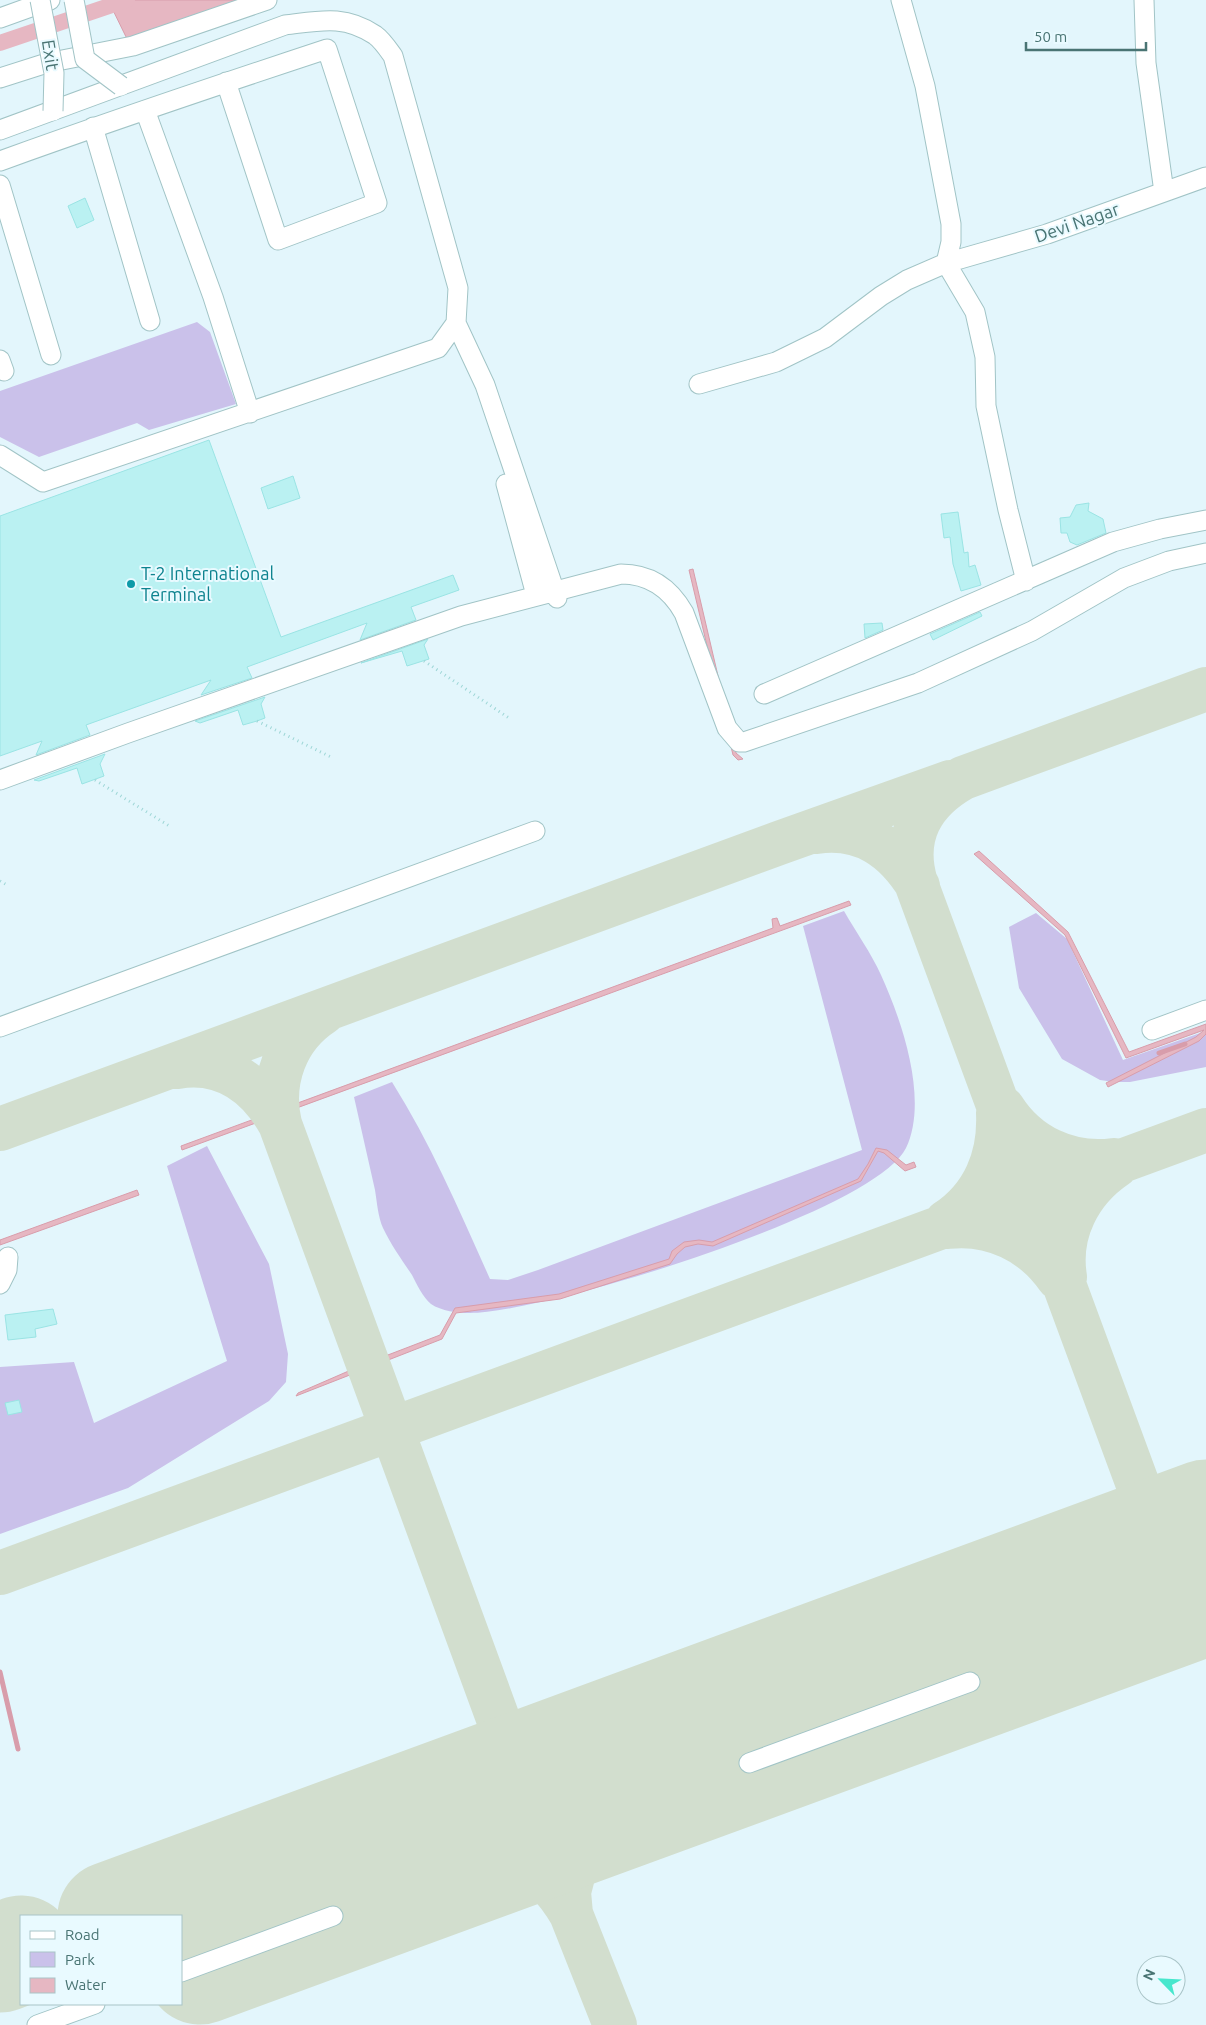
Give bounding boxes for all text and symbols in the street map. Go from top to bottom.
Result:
scale bar [1026,20,1146,52]
text: 50 m [1034,28,1067,45]
street label: Exit [39,38,63,72]
street label: Devi Nagar [1032,198,1122,246]
place label: T-2 International Terminal [141,563,274,604]
marker: T-2 International Terminal [125,578,137,590]
legend [20,1915,182,2005]
text: Road [65,1926,100,1943]
text: Park [65,1951,95,1968]
north arrow [1136,1955,1186,2005]
text: N [1140,1967,1159,1983]
text: Water [65,1976,106,1993]

